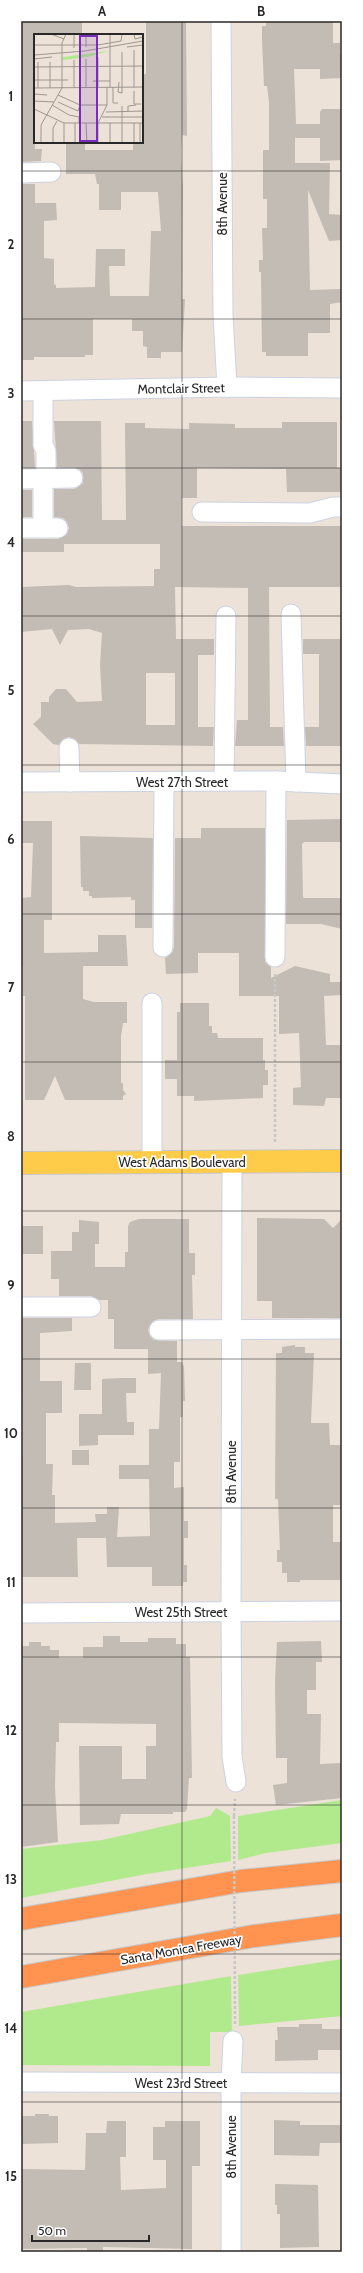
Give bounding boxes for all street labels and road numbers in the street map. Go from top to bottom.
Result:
street label: 8th Avenue [214,172,230,236]
street label: Montclair Street [137,379,225,397]
street label: West 27th Street [136,774,229,790]
street label: West Adams Boulevard [118,1154,246,1170]
street label: 8th Avenue [223,1440,239,1504]
street label: West 25th Street [135,1604,228,1620]
street label: Santa Monica Freeway [119,1930,243,1968]
street label: West 23rd Street [135,2075,228,2091]
street label: 8th Avenue [223,2115,239,2179]

